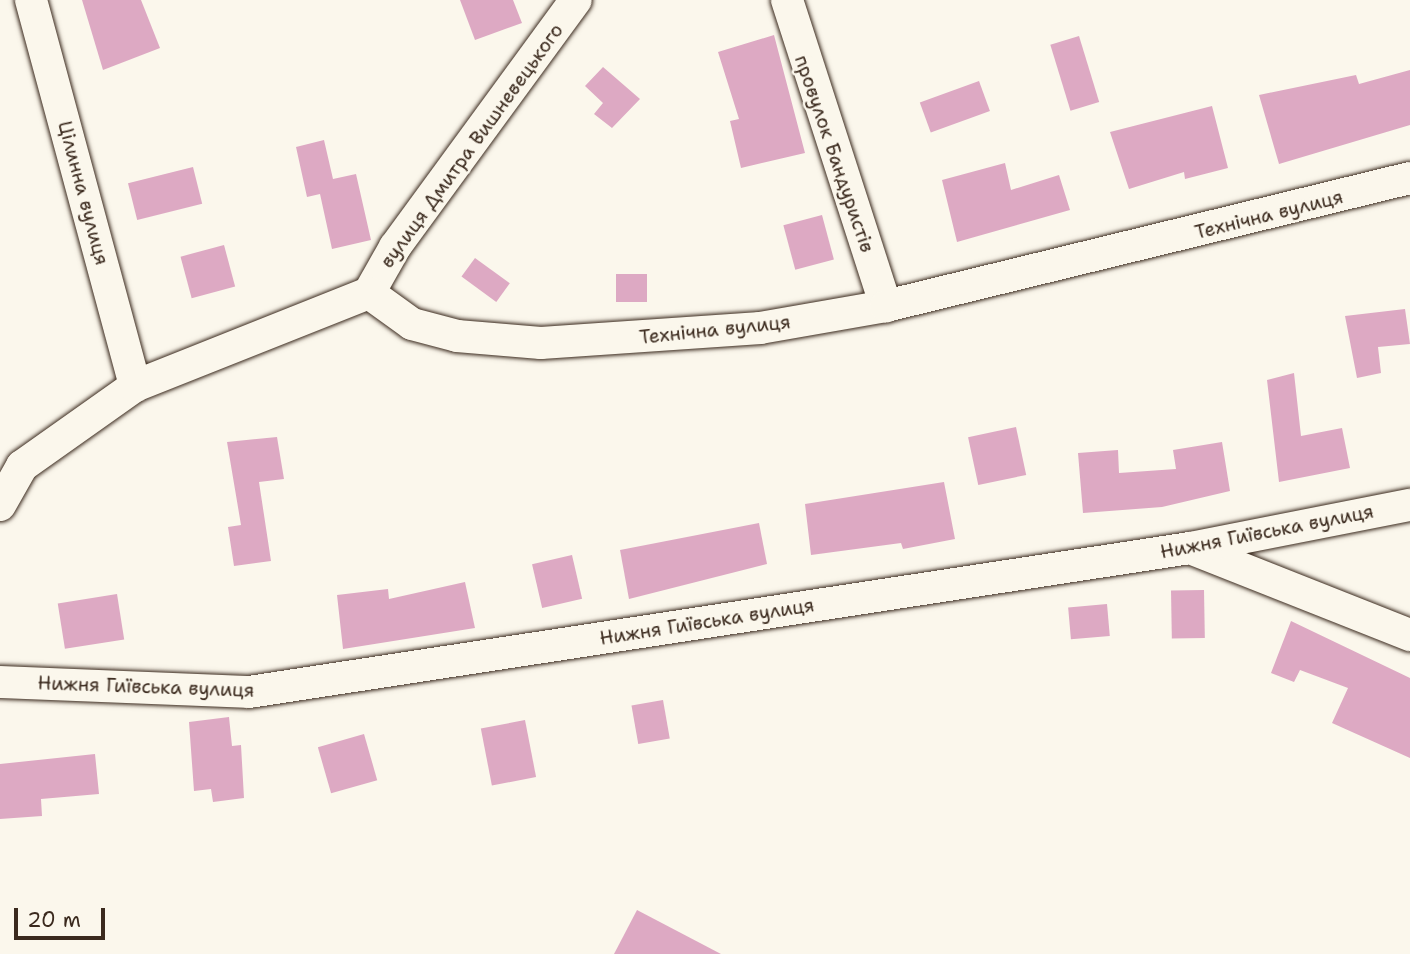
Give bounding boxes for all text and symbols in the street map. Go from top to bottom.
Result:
street label: вулиця Дмитра Вишневецького [376,20,568,272]
street label: провулок Бандуристів [790,52,878,256]
street label: Цілинна вулиця [53,118,113,268]
street label: Технічна вулиця [1193,186,1345,244]
street label: Технічна вулиця [638,311,792,349]
street label: Нижня Гиївська вулиця [1158,500,1376,564]
street label: Нижня Гиївська вулиця [598,594,816,650]
street label: Нижня Гиївська вулиця [37,672,255,702]
scale bar [18,894,108,938]
text: 20 m [27,906,81,934]

